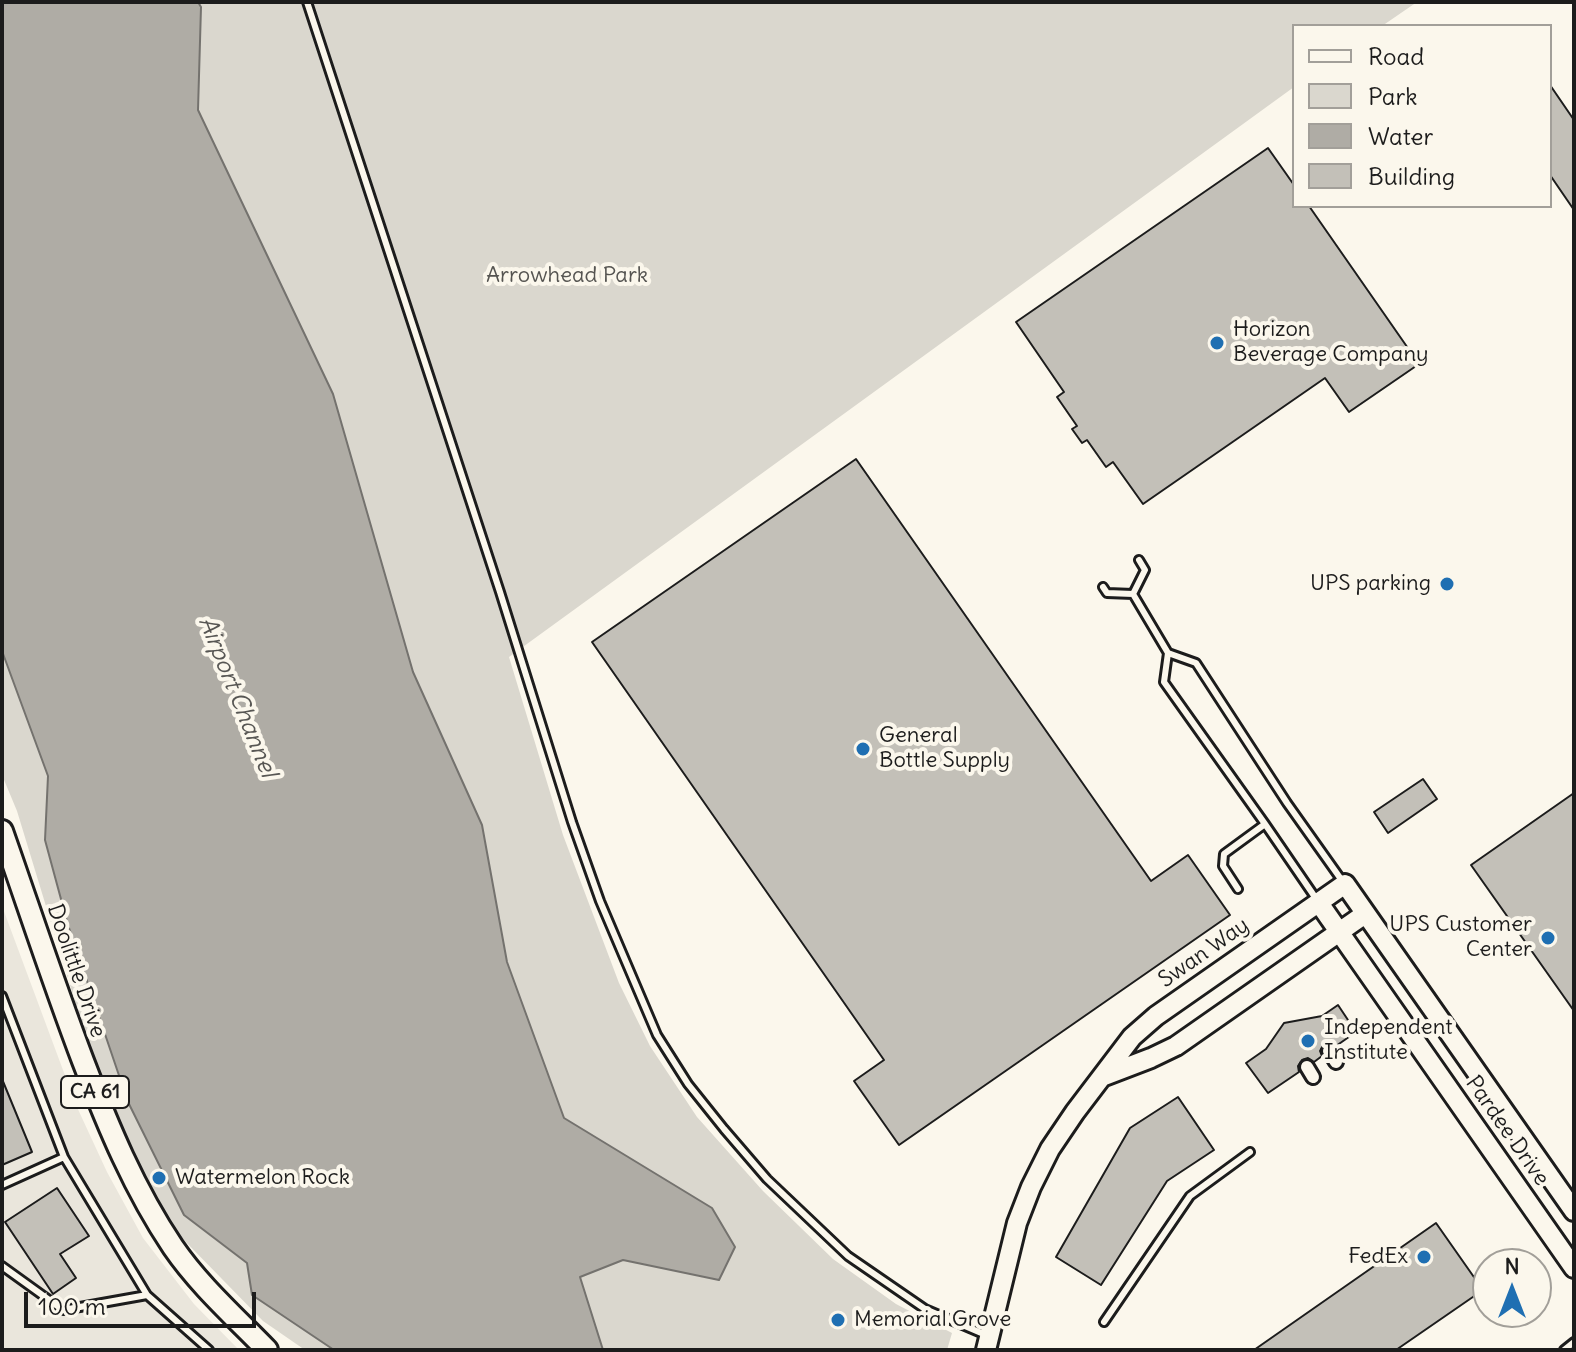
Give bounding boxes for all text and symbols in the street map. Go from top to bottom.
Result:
legend [1292,24,1552,208]
text: Road [1368,41,1424,71]
text: Park [1368,81,1418,111]
text: Water [1368,121,1433,151]
text: Building [1368,161,1455,191]
park label: Arrowhead Park [486,263,648,289]
place label: Horizon Beverage Company [1233,317,1429,368]
marker: Horizon Beverage Company [1208,334,1226,352]
place label: UPS parking [1310,571,1431,597]
marker: UPS parking [1438,575,1456,593]
water label: Airport Channel [192,612,282,782]
place label: General Bottle Supply [879,723,1010,774]
marker: General Bottle Supply [854,740,872,758]
street label: Doolittle Drive [41,901,111,1041]
street label: Swan Way [1154,912,1254,994]
place label: UPS Customer Center [1389,912,1532,964]
marker: UPS Customer Center [1539,929,1557,947]
place label: Independent Institute [1324,1015,1453,1066]
marker: Independent Institute [1299,1032,1317,1050]
street label: Pardee Drive [1460,1071,1554,1191]
road number: CA 61 [61,1076,129,1108]
place label: Watermelon Rock [175,1165,350,1191]
marker: Watermelon Rock [150,1169,168,1187]
place label: FedEx [1348,1244,1408,1270]
marker: FedEx [1415,1248,1433,1266]
north arrow [1472,1248,1552,1328]
text: N [1504,1252,1520,1280]
scale bar [28,1276,260,1326]
text: 100 m [38,1291,106,1321]
place label: Memorial Grove [854,1307,1011,1333]
marker: Memorial Grove [829,1311,847,1329]

